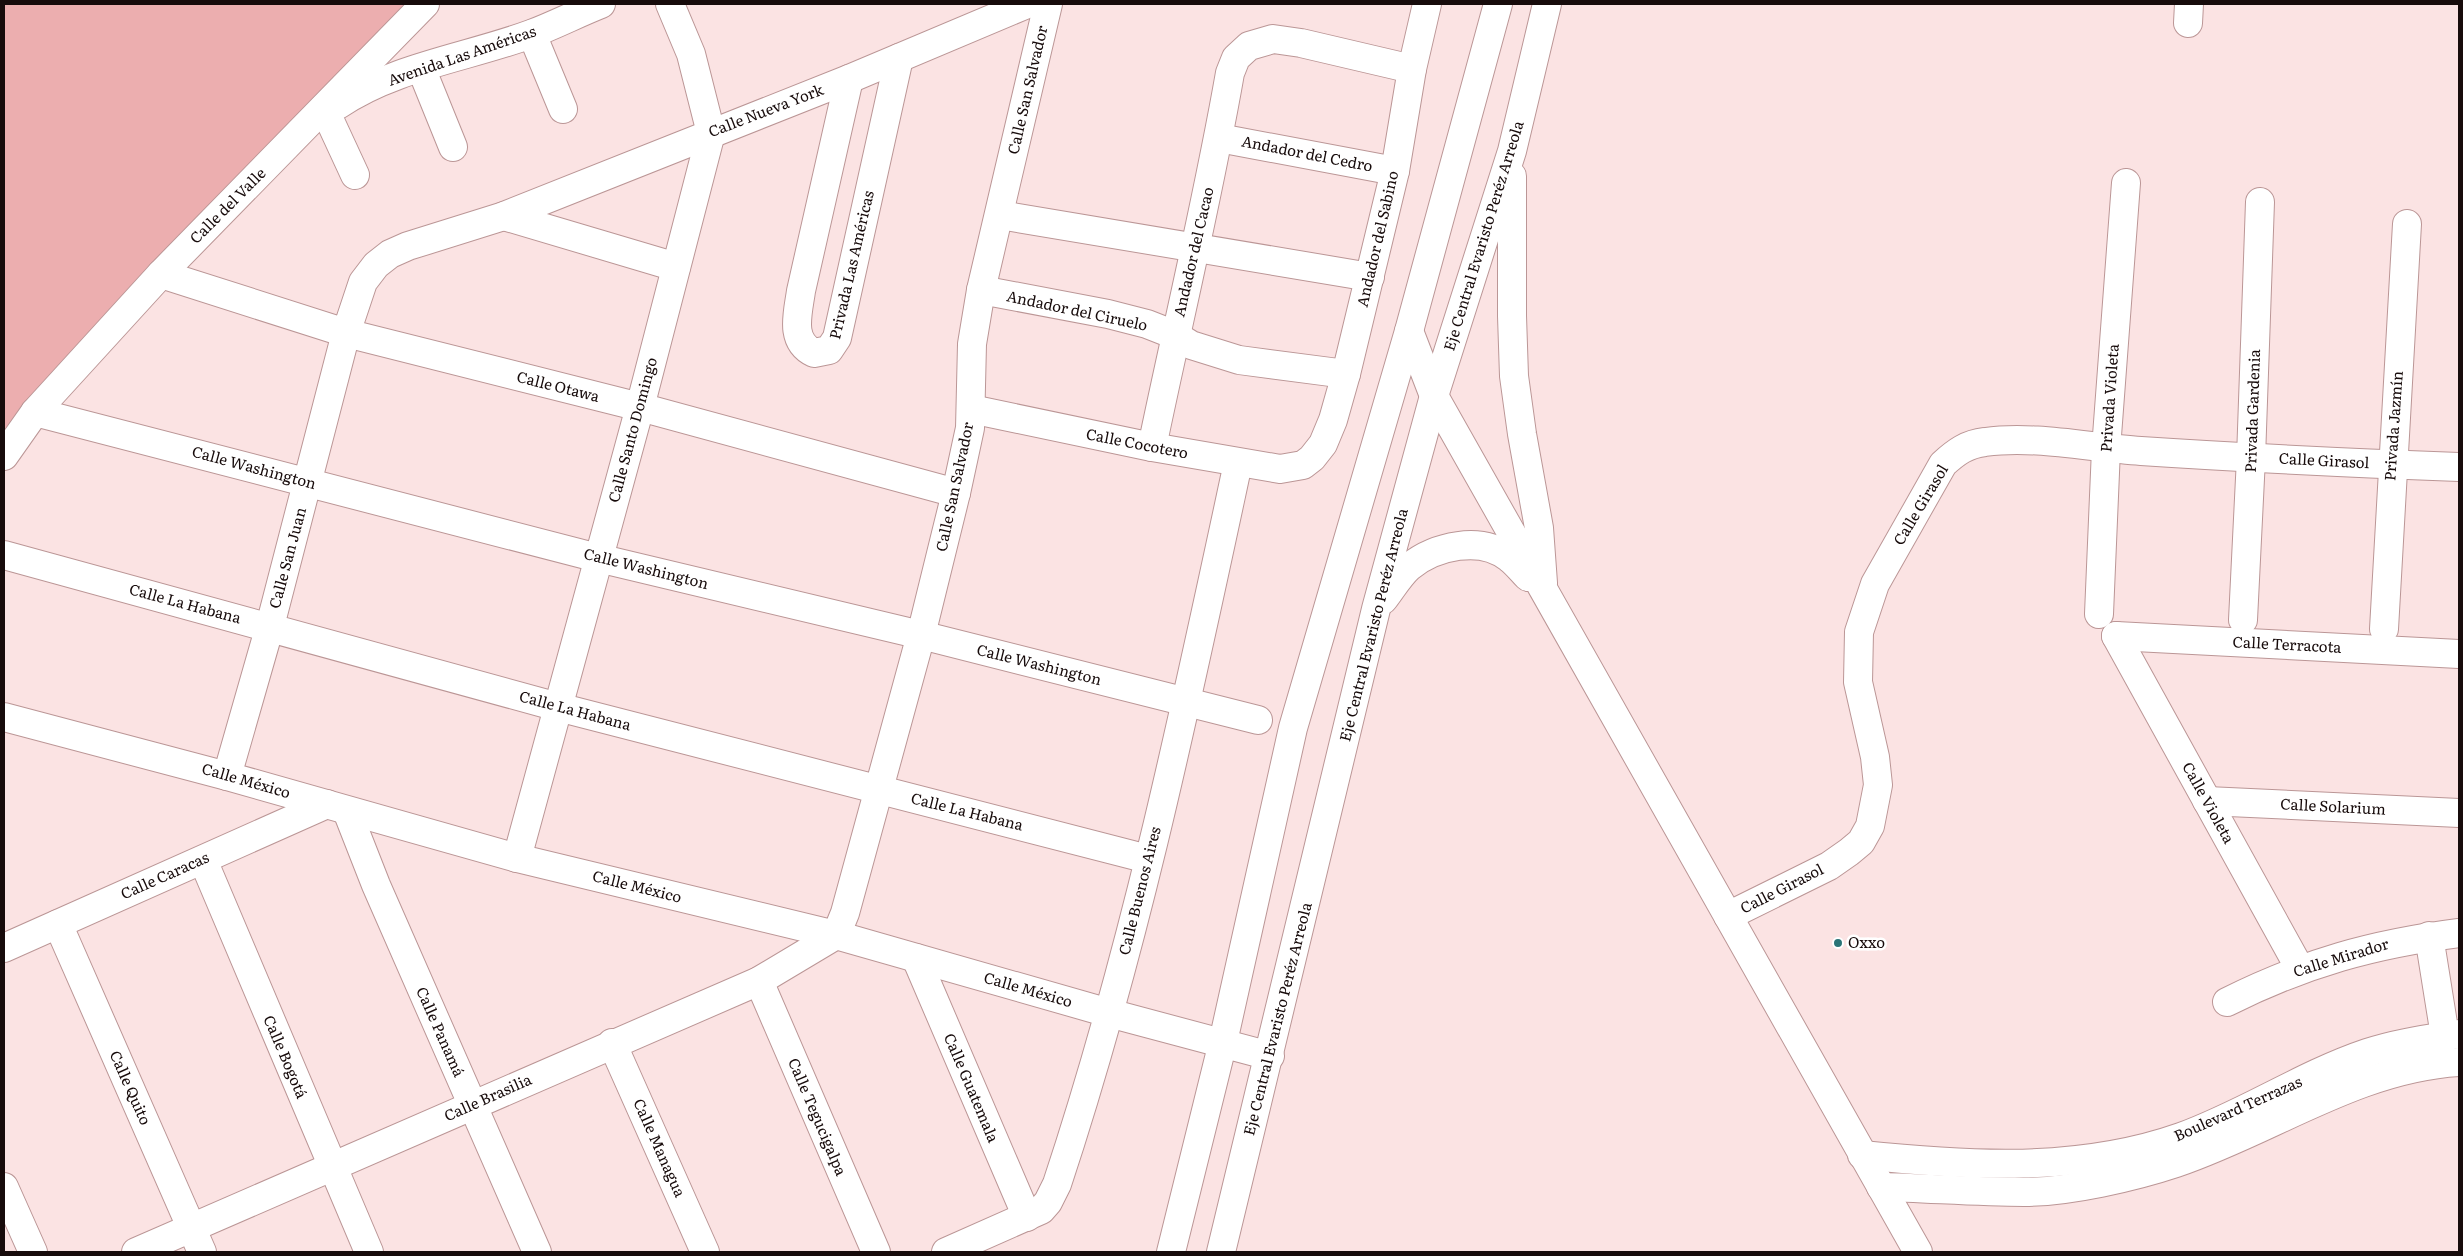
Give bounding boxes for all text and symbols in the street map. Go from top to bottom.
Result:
street label: Avenida Las Américas [384,18,539,91]
street label: Calle San Salvador [1001,23,1053,156]
street label: Calle Nueva York [705,77,827,142]
street label: Eje Central Evaristo Peréz Arreola [1437,117,1529,354]
street label: Andador del Cedro [1240,129,1375,177]
street label: Calle del Valle [184,161,270,248]
street label: Andador del Sabino [1350,168,1403,309]
street label: Andador del Cacao [1166,184,1219,319]
street label: Privada Las Américas [822,188,879,341]
street label: Andador del Ciruelo [1005,283,1150,336]
street label: Privada Violeta [2093,342,2124,453]
street label: Privada Gardenia [2238,348,2265,473]
street label: Calle Santo Domingo [601,354,662,505]
street label: Calle Otawa [514,364,603,407]
street label: Privada Jazmín [2377,370,2408,482]
street label: Calle San Salvador [929,420,978,553]
street label: Calle Cocotero [1084,421,1191,464]
street label: Calle Washington [190,439,319,494]
street label: Calle Girasol [2278,446,2370,473]
street label: Calle Girasol [1886,459,1953,549]
street label: Calle San Juan [262,504,311,611]
street label: Eje Central Evaristo Peréz Arreola [1332,505,1413,744]
street label: Calle Washington [582,541,711,594]
street label: Calle La Habana [127,577,245,629]
street label: Calle Terracota [2232,629,2343,658]
street label: Calle Washington [975,637,1104,690]
street label: Calle La Habana [517,684,635,736]
street label: Calle México [199,756,294,803]
street label: Calle Violeta [2177,757,2242,848]
street label: Calle La Habana [909,785,1027,836]
street label: Calle Solarium [2280,791,2387,820]
street label: Calle Buenos Aires [1111,824,1166,957]
street label: Calle Caracas [116,845,213,904]
street label: Calle Girasol [1736,857,1827,919]
street label: Calle México [590,863,685,908]
street label: Eje Central Evaristo Peréz Arreola [1236,899,1317,1138]
place label: Oxxo [1848,930,1885,953]
street label: Calle Mirador [2290,931,2391,982]
marker: Oxxo [1832,937,1844,949]
street label: Calle México [981,965,1076,1012]
street label: Calle Panamá [411,983,472,1081]
street label: Calle Bogotá [259,1011,315,1102]
street label: Calle Guatemala [939,1029,1006,1147]
street label: Calle Quito [105,1046,158,1129]
street label: Calle Tegucigalpa [783,1054,854,1180]
street label: Calle Brasilia [440,1067,536,1126]
street label: Boulevard Terrazas [2170,1069,2305,1146]
street label: Calle Managua [628,1094,693,1201]

